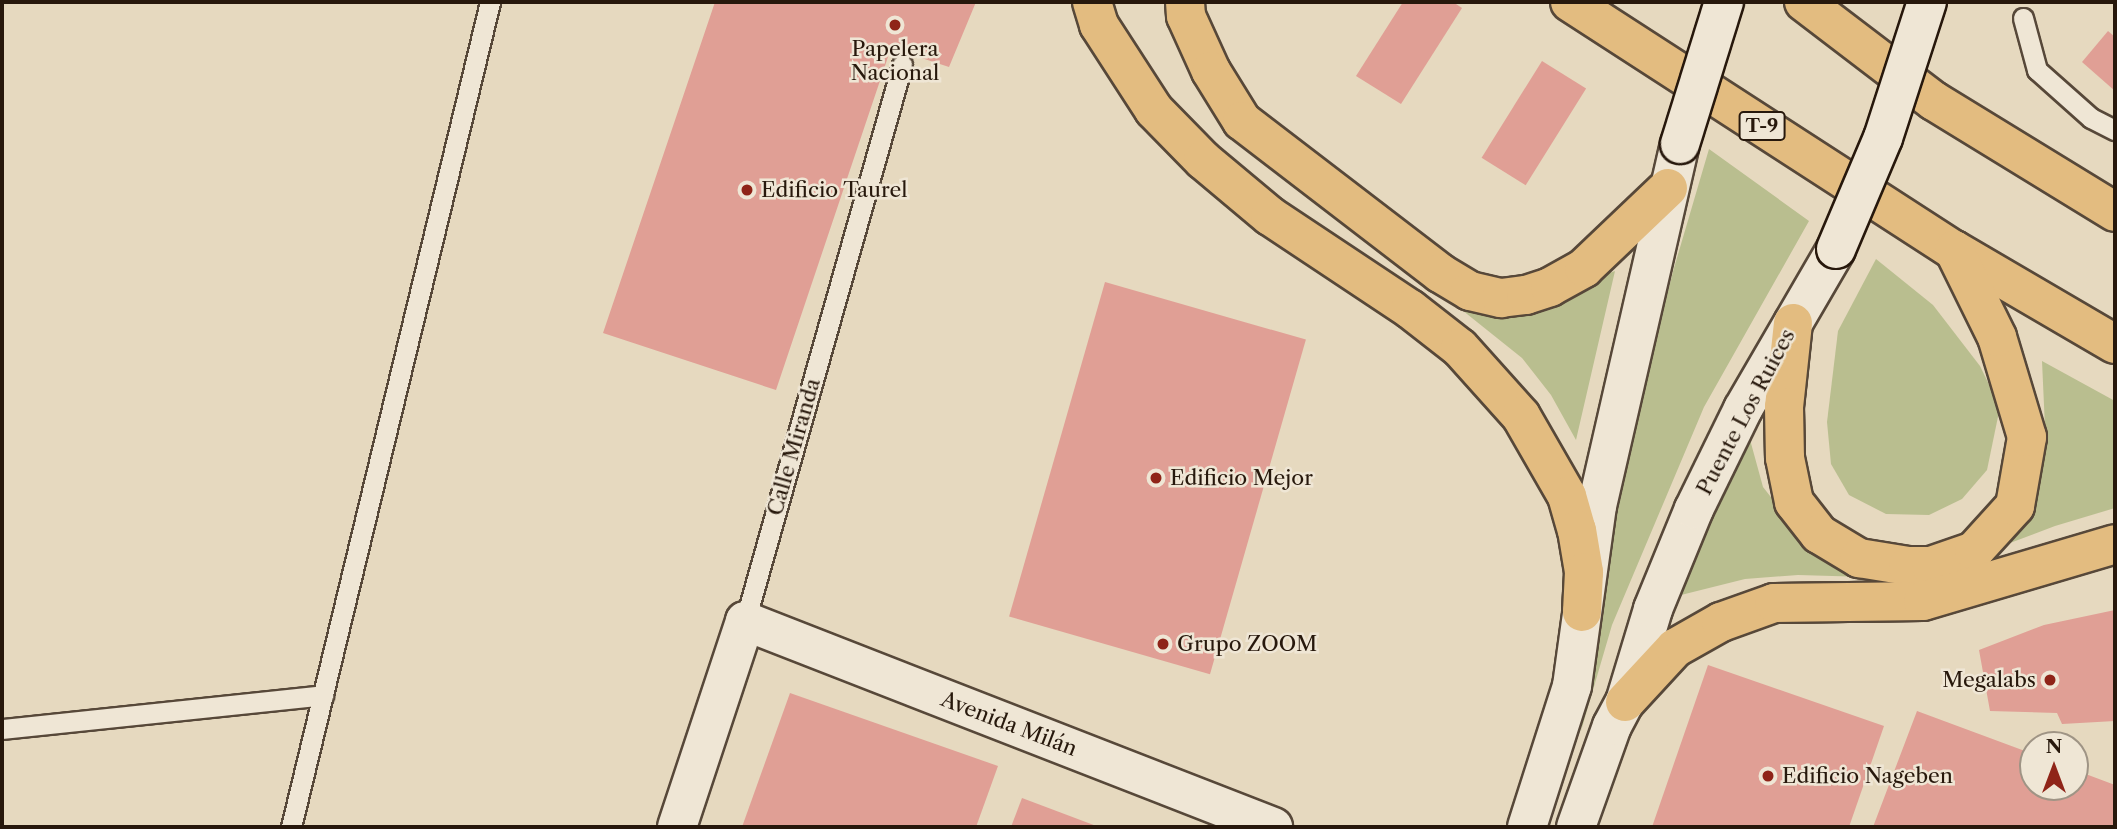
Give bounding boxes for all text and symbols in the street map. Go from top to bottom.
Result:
marker: Papelera Nacional [887,17,903,33]
place label: Papelera Nacional [851,36,939,86]
road number: T-9 [1738,110,1786,142]
place label: Edificio Taurel [761,177,908,203]
marker: Edificio Taurel [739,182,755,198]
street label: Puente Los Ruices [1692,325,1800,499]
street label: Calle Miranda [762,376,826,518]
place label: Edificio Mejor [1170,465,1313,491]
marker: Edificio Mejor [1148,470,1164,486]
place label: Grupo ZOOM [1177,631,1317,657]
marker: Grupo ZOOM [1155,636,1171,652]
place label: Megalabs [1942,667,2036,693]
marker: Megalabs [2042,672,2058,688]
street label: Avenida Milán [937,686,1081,762]
north arrow [2019,731,2089,801]
text: N [2046,735,2062,758]
place label: Edificio Nageben [1782,763,1953,789]
marker: Edificio Nageben [1760,768,1776,784]

